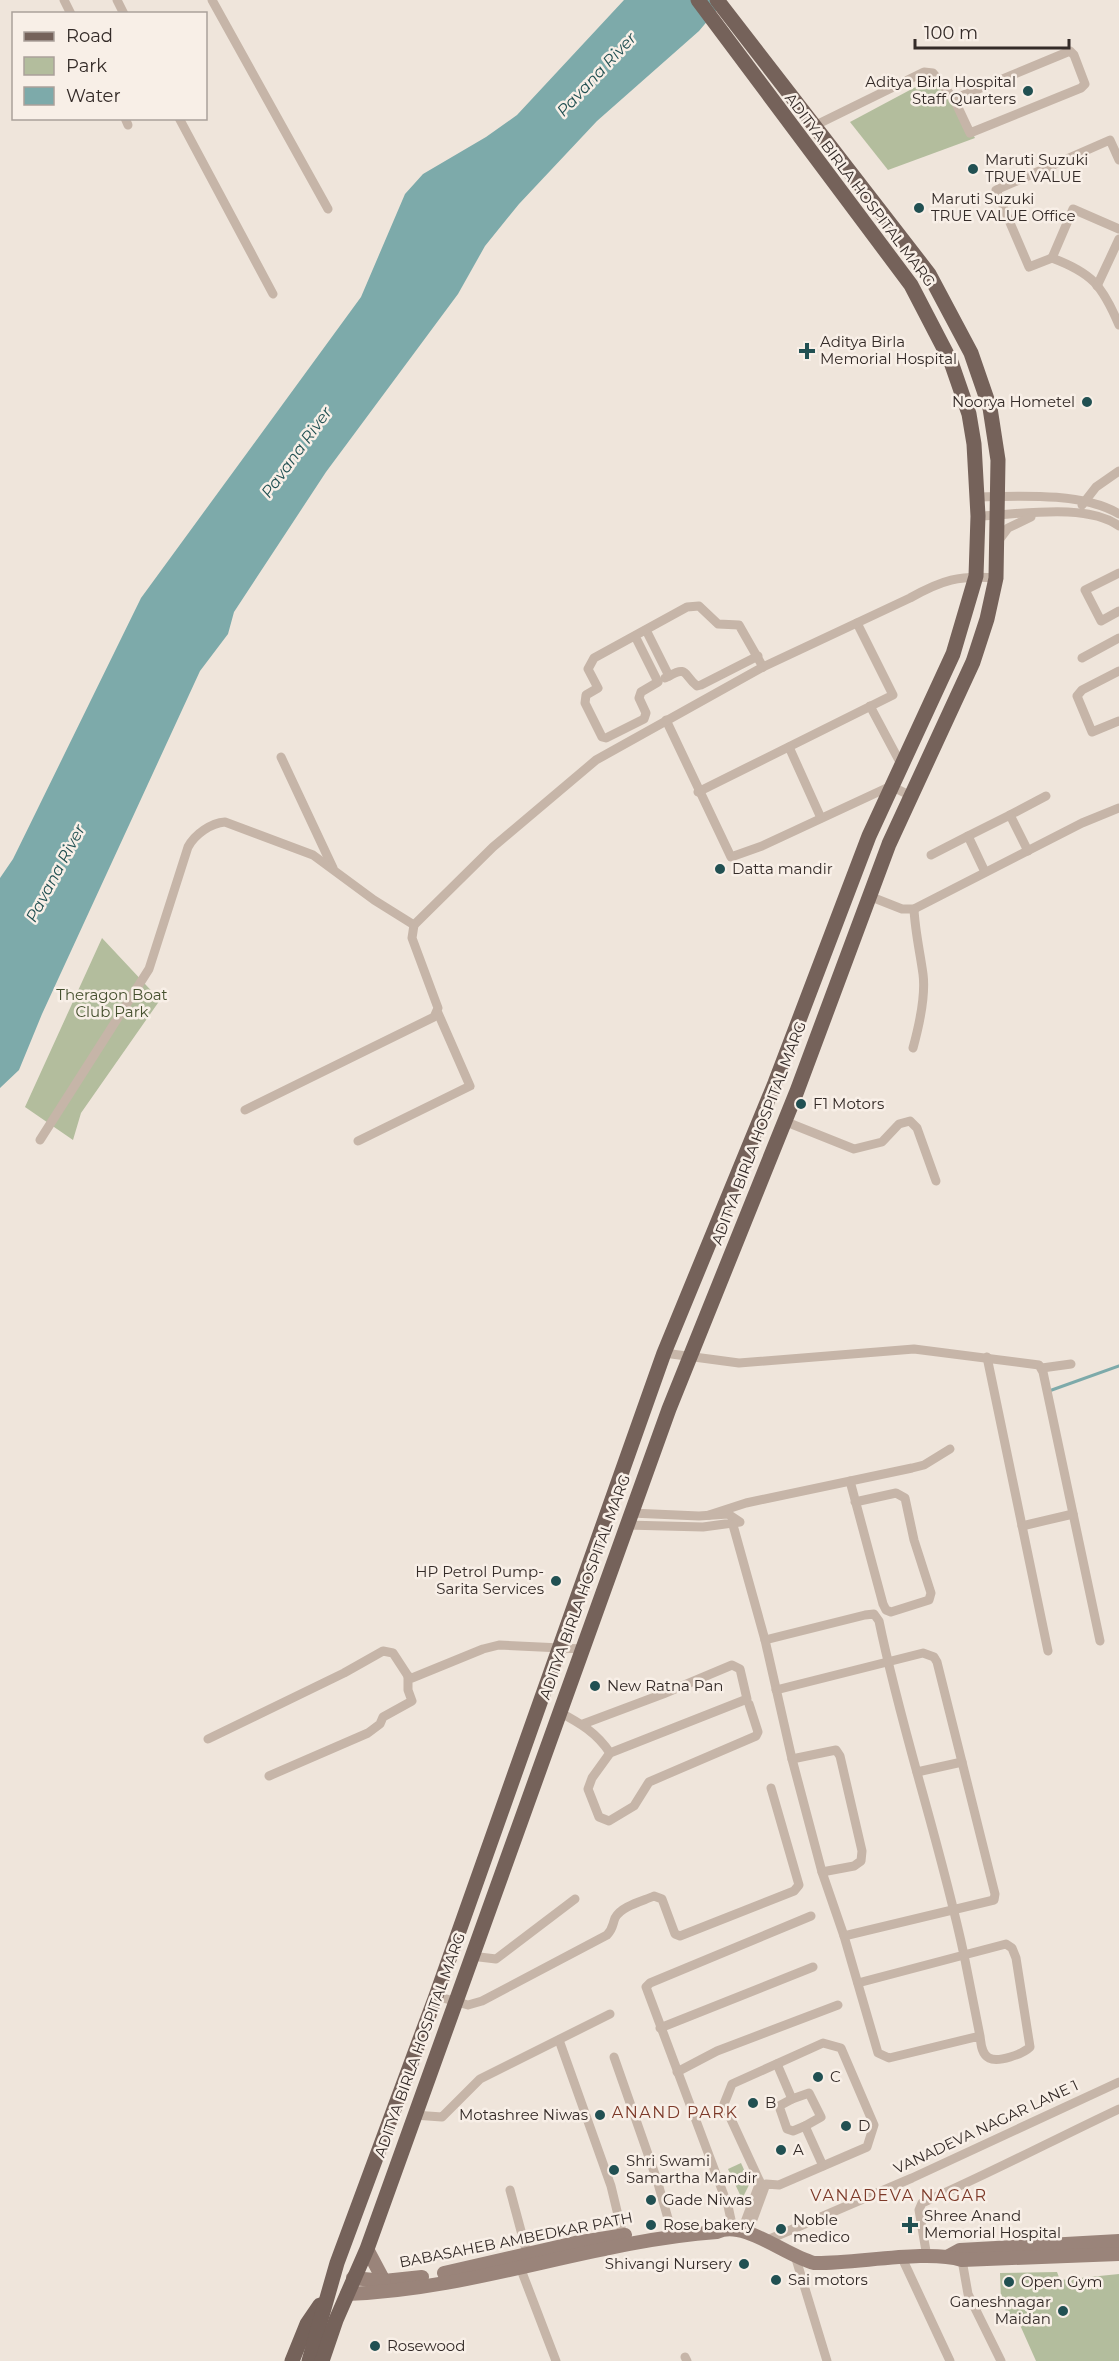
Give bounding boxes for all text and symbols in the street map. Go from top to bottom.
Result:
legend [12,12,207,120]
scale bar [915,12,1070,50]
text: 100 m [924,22,978,44]
text: Road [66,25,113,47]
water label: Pavana River [553,28,640,120]
text: Park [66,55,107,77]
place label: Aditya Birla Hospital Staff Quarters [865,72,1016,108]
marker: Aditya Birla Hospital Staff Quarters [1021,84,1035,98]
text: Water [66,85,121,107]
street label: ADITYA BIRLA HOSPITAL MARG [781,89,940,291]
place label: Maruti Suzuki TRUE VALUE [985,150,1088,186]
marker: Maruti Suzuki TRUE VALUE [966,162,980,176]
place label: Maruti Suzuki TRUE VALUE Office [931,189,1076,225]
marker: Maruti Suzuki TRUE VALUE Office [912,201,926,215]
place label: Aditya Birla Memorial Hospital [820,332,957,368]
marker: Aditya Birla Memorial Hospital [798,342,816,360]
place label: Noorya Hometel [952,392,1075,411]
marker: Noorya Hometel [1080,395,1094,409]
water label: Pavana River [257,403,336,501]
water label: Pavana River [22,821,89,925]
place label: Datta mandir [732,859,833,878]
marker: Datta mandir [713,862,727,876]
park label: Theragon Boat Club Park [56,985,168,1021]
street label: ADITYA BIRLA HOSPITAL MARG [707,1018,810,1247]
place label: F1 Motors [813,1094,884,1113]
marker: F1 Motors [794,1097,808,1111]
street label: ADITYA BIRLA HOSPITAL MARG [535,1472,634,1702]
place label: HP Petrol Pump- Sarita Services [415,1562,544,1598]
marker: HP Petrol Pump- Sarita Services [549,1574,563,1588]
place label: New Ratna Pan [607,1676,723,1695]
marker: New Ratna Pan [588,1679,602,1693]
street label: ADITYA BIRLA HOSPITAL MARG [370,1930,469,2160]
place label: C [830,2067,841,2086]
marker: C [811,2070,825,2084]
street label: VANADEVA NAGAR LANE 1 [890,2075,1081,2178]
place label: B [765,2093,776,2112]
marker: B [746,2096,760,2110]
district label: ANAND PARK [612,2103,738,2122]
place label: Motashree Niwas [459,2105,588,2124]
marker: Motashree Niwas [593,2108,607,2122]
place label: D [858,2116,870,2135]
marker: D [839,2119,853,2133]
place label: A [793,2140,804,2159]
marker: A [774,2143,788,2157]
place label: Shri Swami Samartha Mandir [626,2151,758,2187]
marker: Shri Swami Samartha Mandir [607,2163,621,2177]
district label: VANADEVA NAGAR [810,2186,988,2205]
place label: Gade Niwas [663,2190,752,2209]
marker: Gade Niwas [644,2193,658,2207]
place label: Shree Anand Memorial Hospital [924,2206,1061,2242]
street label: BABASAHEB AMBEDKAR PATH [398,2208,634,2271]
place label: Noble medico [793,2210,850,2246]
place label: Rose bakery [663,2215,755,2234]
marker: Shree Anand Memorial Hospital [901,2216,919,2234]
marker: Rose bakery [644,2218,658,2232]
marker: Noble medico [774,2222,788,2236]
place label: Shivangi Nursery [605,2254,733,2273]
marker: Shivangi Nursery [737,2257,751,2271]
place label: Sai motors [788,2270,868,2289]
place label: Open Gym [1021,2272,1103,2291]
marker: Sai motors [769,2273,783,2287]
marker: Open Gym [1002,2275,1016,2289]
place label: Ganeshnagar Maidan [950,2292,1051,2328]
marker: Ganeshnagar Maidan [1056,2304,1070,2318]
place label: Rosewood [387,2336,465,2355]
marker: Rosewood [368,2339,382,2353]

